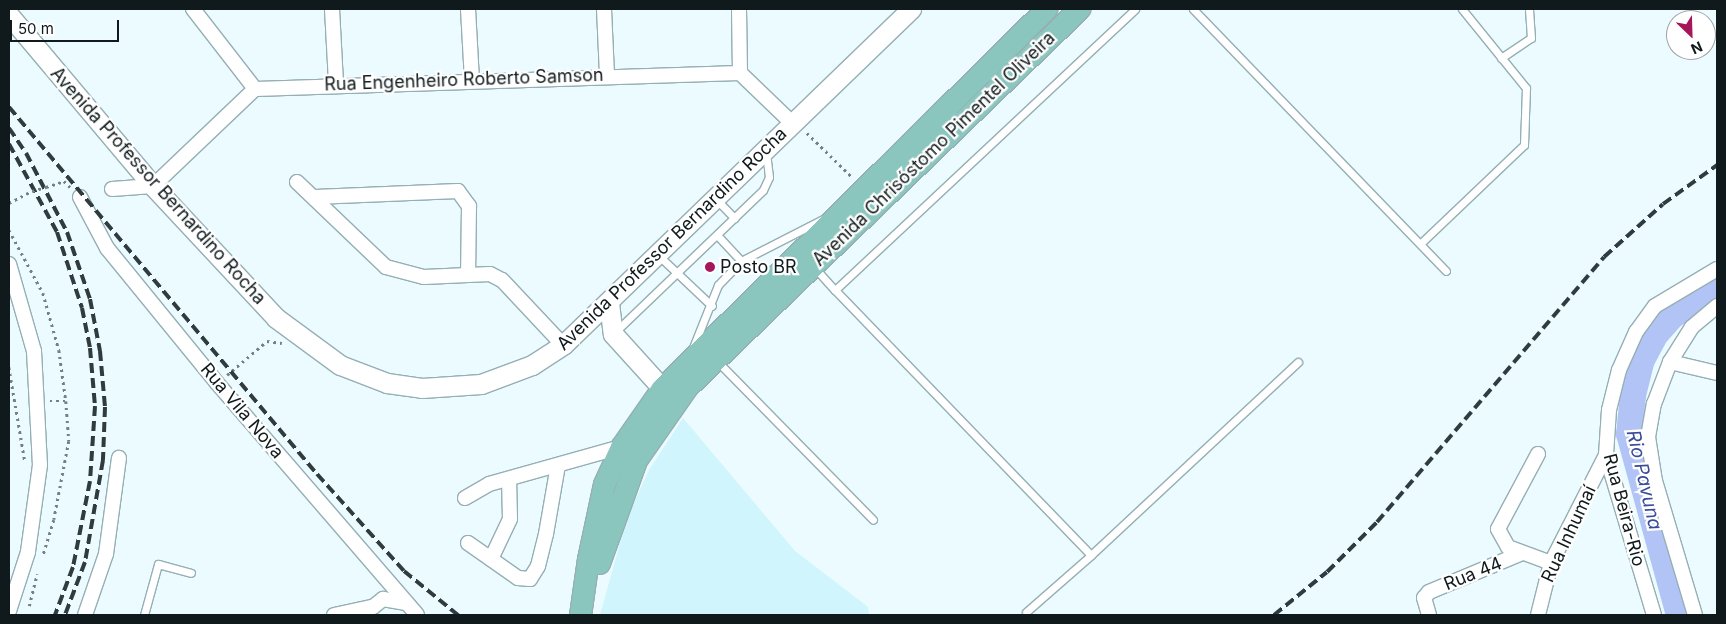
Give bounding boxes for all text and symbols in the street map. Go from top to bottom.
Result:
scale bar [12,10,121,42]
north arrow [1666,10,1716,60]
text: 50 m [18,19,54,38]
street label: Avenida Chrisóstomo Pimentel Oliveira [808,27,1060,271]
text: N [1689,38,1705,58]
street label: Avenida Professor Bernardino Rocha [46,63,270,309]
street label: Rua Engenheiro Roberto Samson [324,64,604,96]
street label: Avenida Professor Bernardino Rocha [553,123,791,355]
place label: Posto BR [720,256,797,278]
marker: Posto BR [704,261,716,273]
street label: Rua Vila Nova [196,359,288,463]
water label: Rio Pavuna [1621,428,1667,532]
street label: Rua Beira-Rio [1599,451,1649,569]
street label: Rua Inhumaí [1537,482,1601,586]
street label: Rua 44 [1441,553,1505,595]

